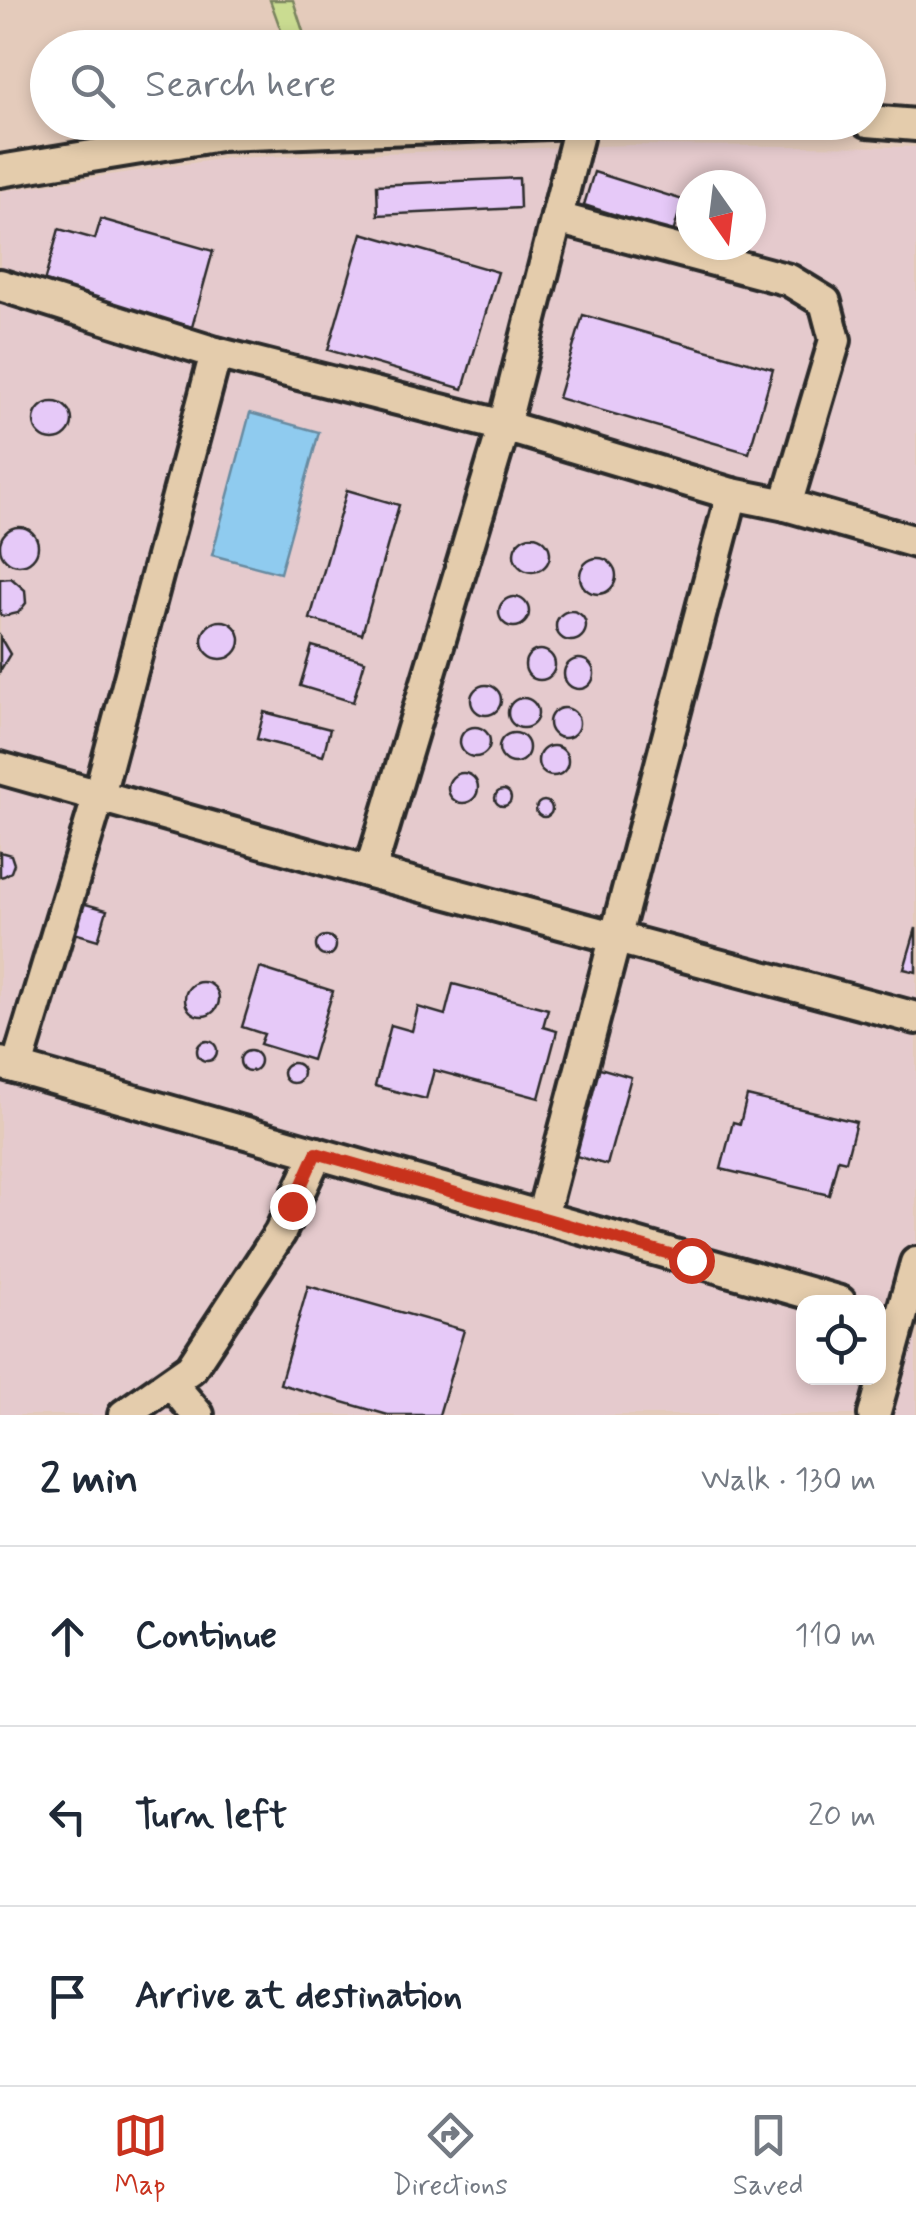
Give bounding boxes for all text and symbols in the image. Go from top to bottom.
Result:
search box [30,30,886,140]
icon: search [65,58,120,113]
text: Search here [145,61,336,110]
north arrow [676,170,766,260]
route end [270,1184,316,1230]
route start [669,1238,715,1284]
map controls [796,1295,886,1385]
button: locate [796,1295,886,1385]
text: 2 min [40,1453,139,1508]
text: Walk · 130 m [701,1459,876,1501]
icon: ahead [40,1609,95,1664]
text: Continue [135,1612,277,1661]
text: 110 m [795,1615,876,1657]
icon: left [40,1789,95,1844]
text: Turn left [135,1792,287,1841]
text: 20 m [808,1795,876,1837]
icon: arrive [40,1969,95,2024]
text: Arrive at destination [135,1972,462,2021]
tab: Map [113,2108,168,2205]
tab: Directions [393,2108,508,2205]
tab: Saved [733,2108,803,2205]

